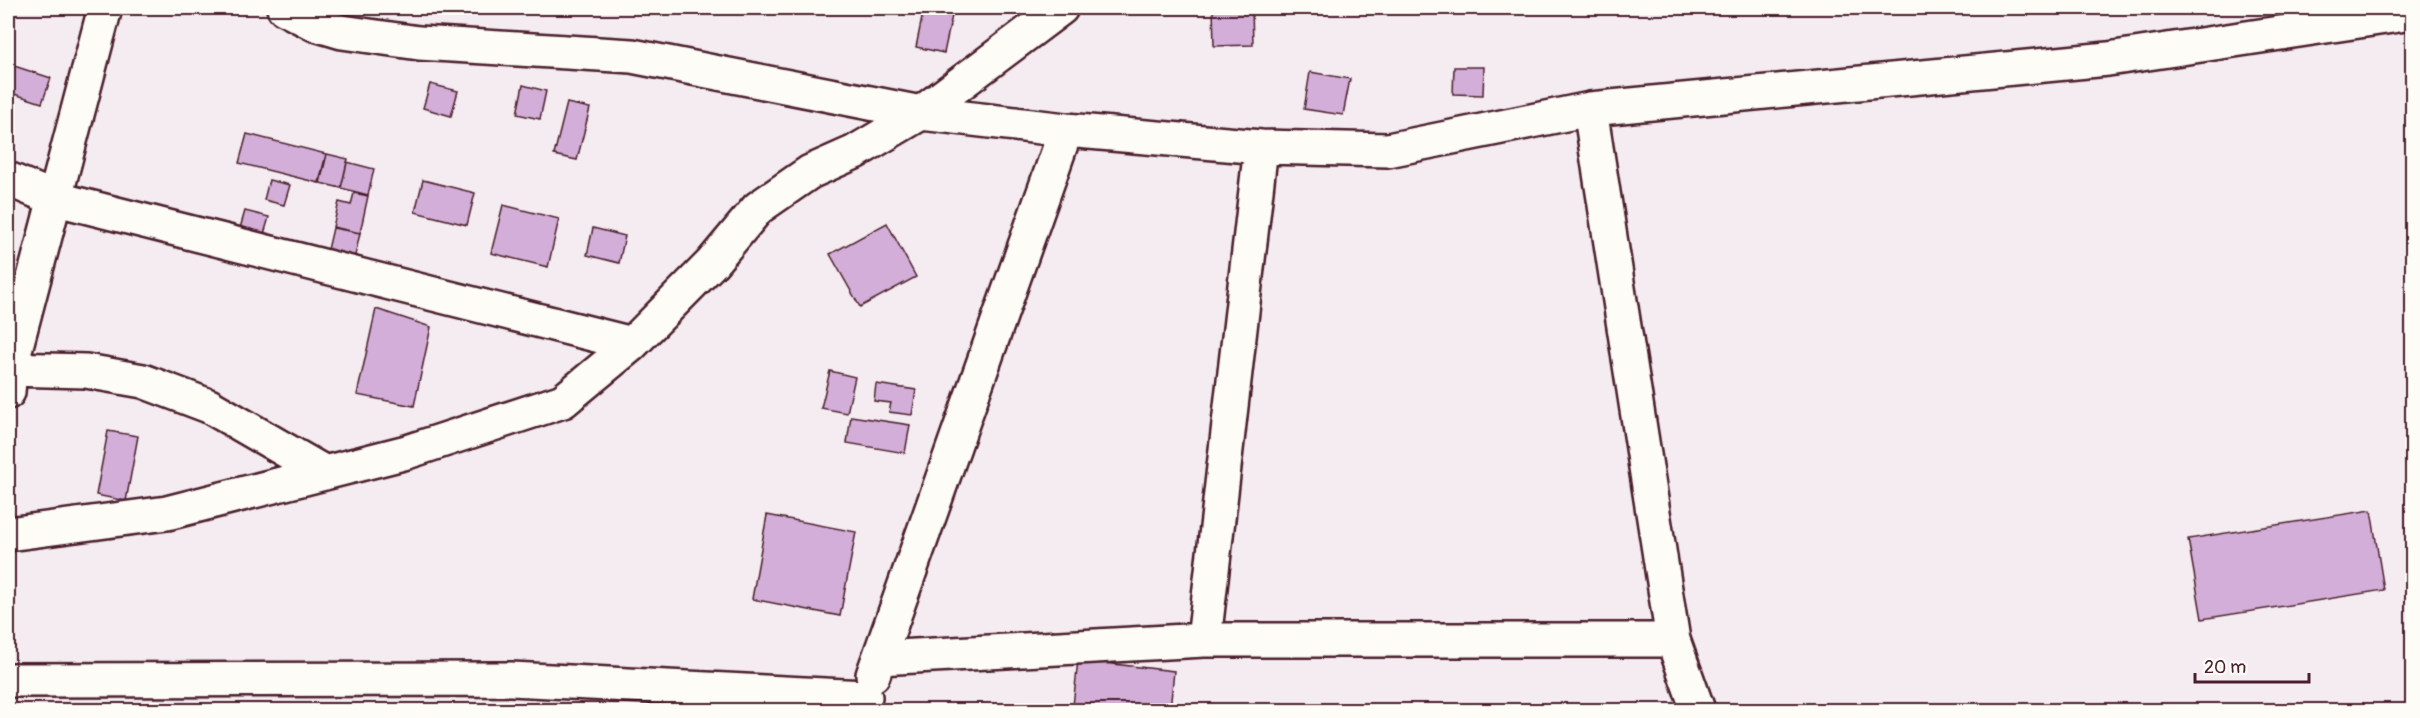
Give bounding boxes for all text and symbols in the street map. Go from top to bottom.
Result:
scale bar [2195,646,2309,684]
text: 20 m [2204,656,2246,679]

